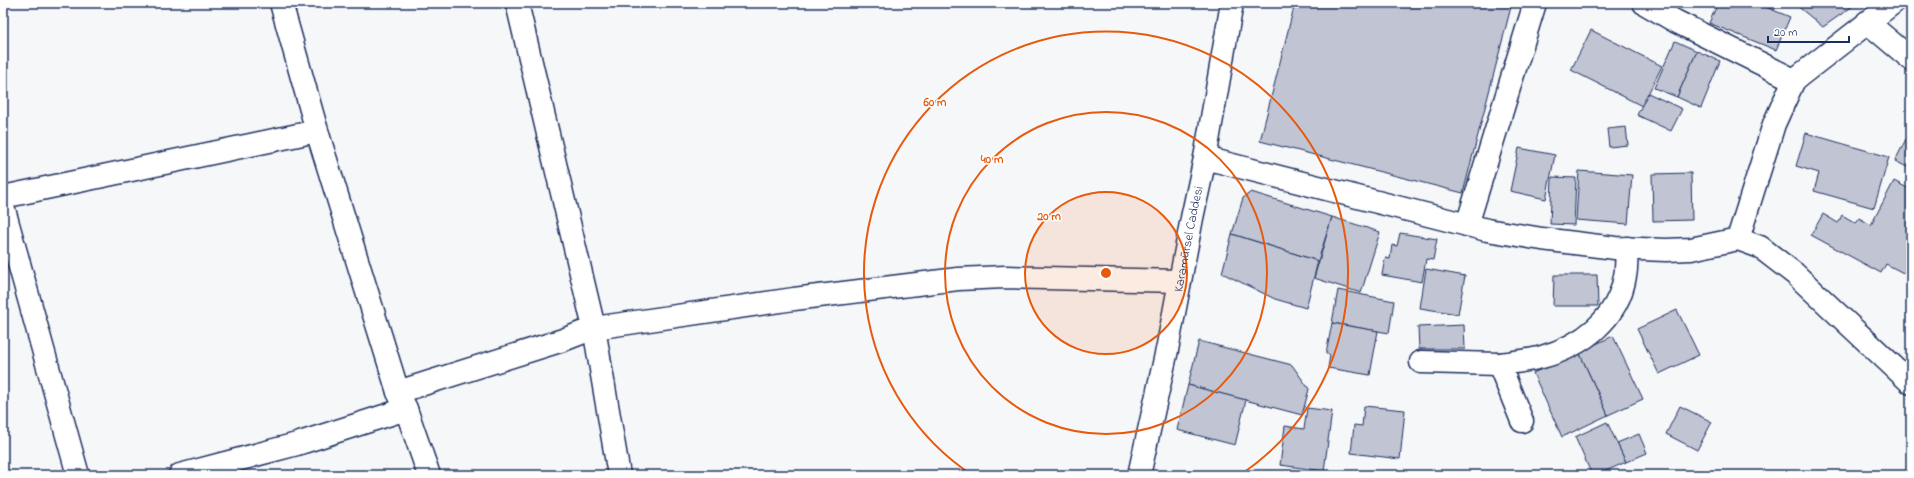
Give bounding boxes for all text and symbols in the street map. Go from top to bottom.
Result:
scale bar [1768,18,1849,44]
text: 20 m [1774,24,1797,42]
text: 60 m [923,94,947,112]
text: 40 m [980,151,1004,169]
street label: Karamürsel Caddesi [1169,184,1208,294]
text: 20 m [1036,208,1061,226]
centre of rings [1099,266,1113,280]

